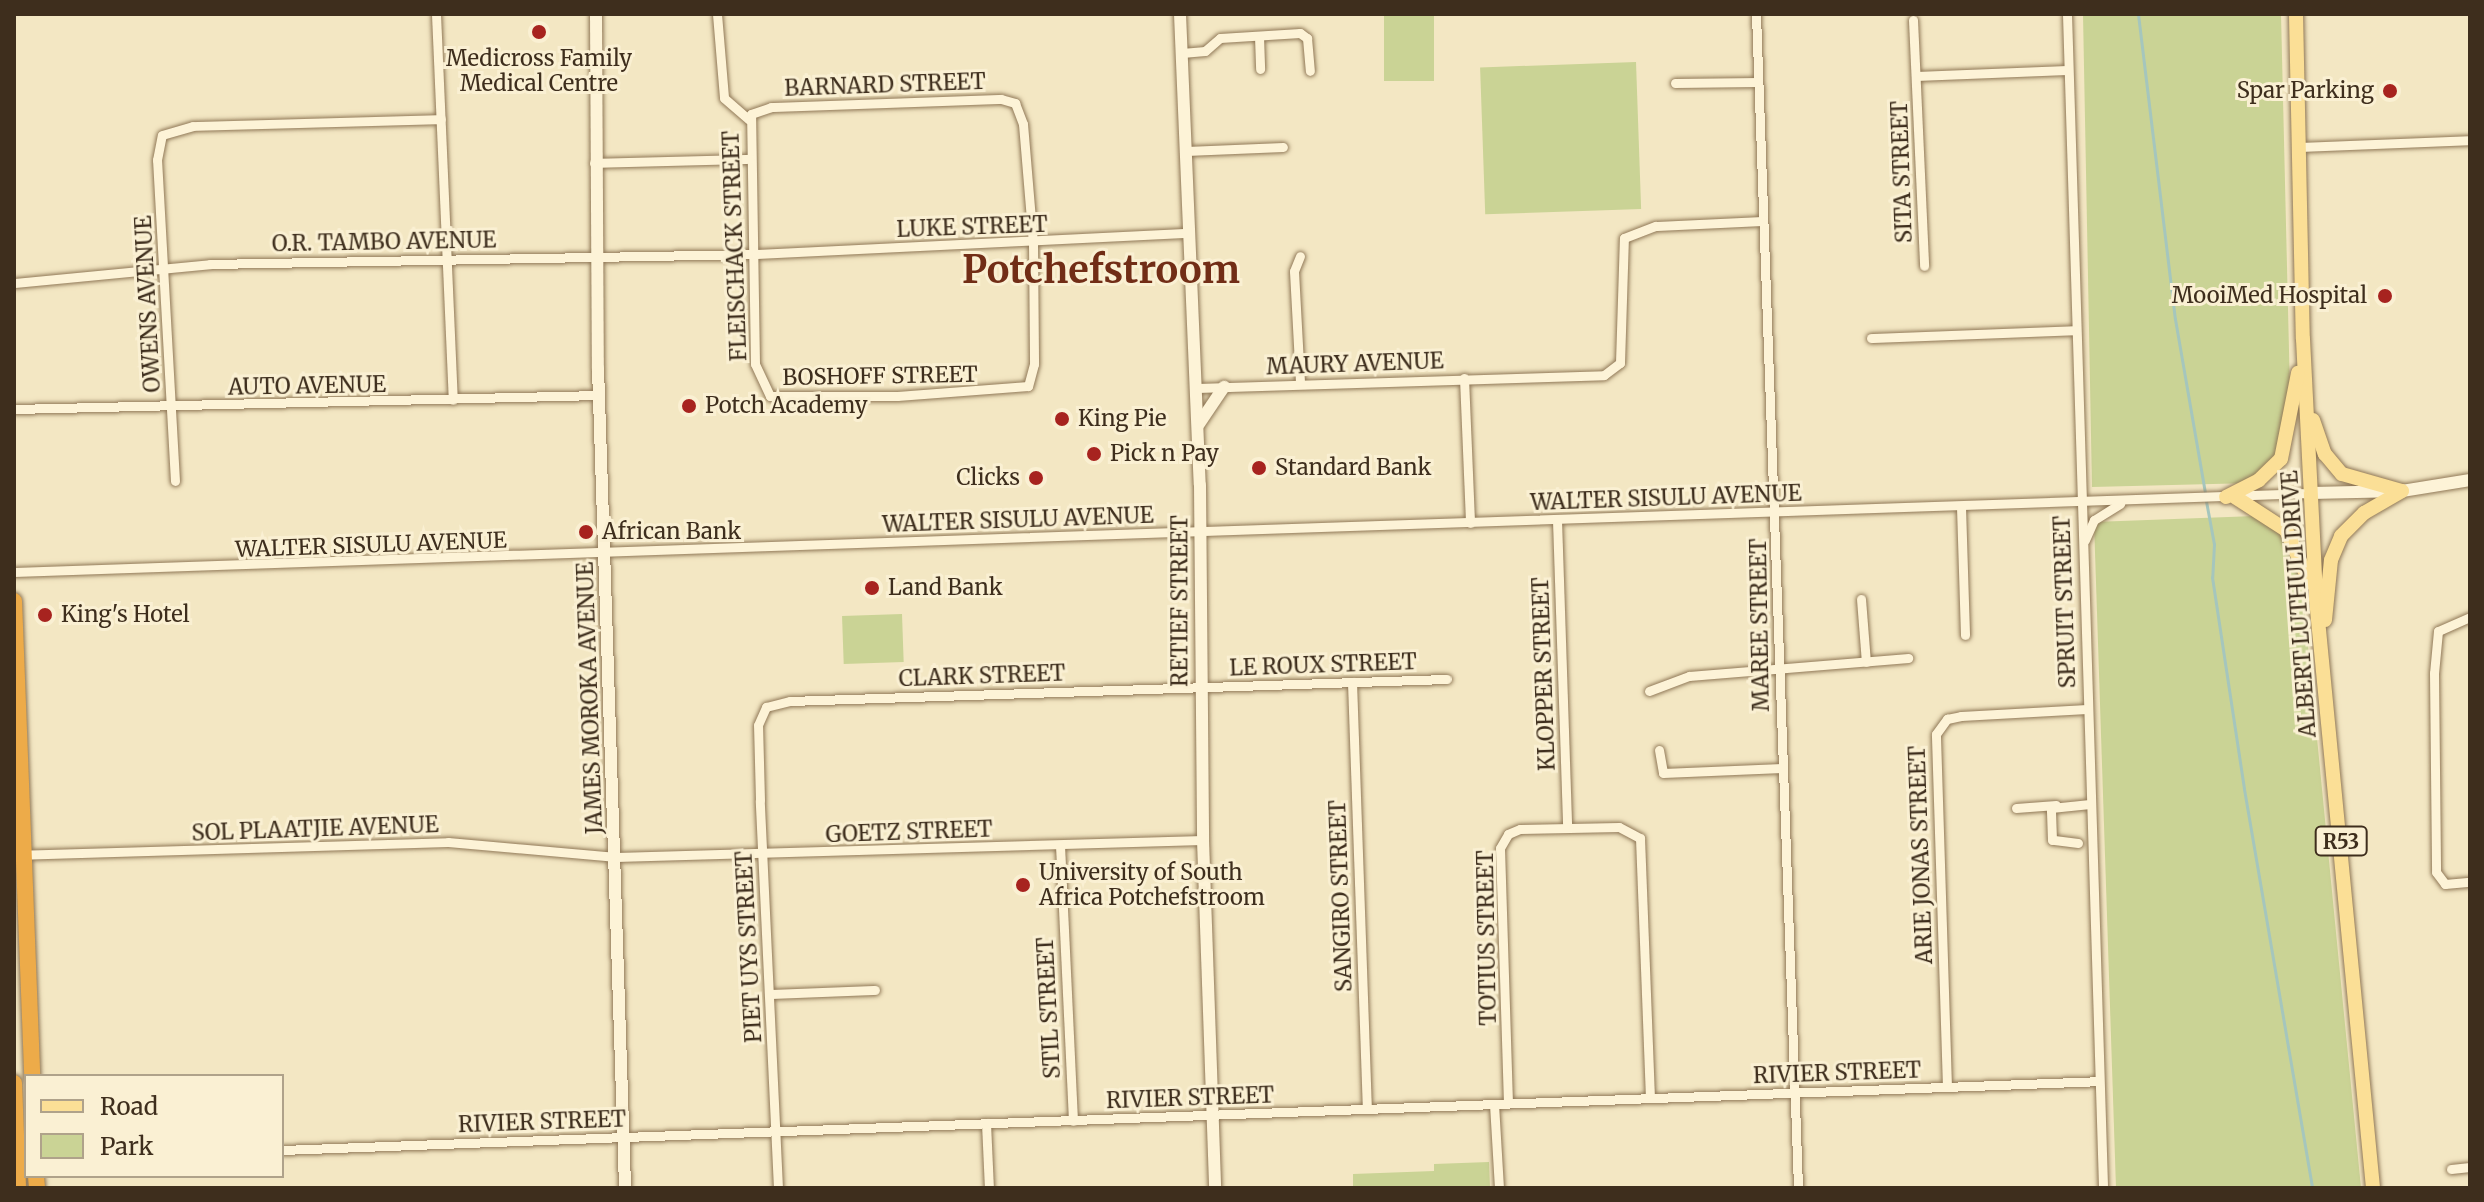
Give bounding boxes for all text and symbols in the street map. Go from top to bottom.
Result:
marker: Medicross Family Medical Centre [530,23,548,41]
place label: Medicross Family Medical Centre [446,45,632,96]
street label: BARNARD STREET [784,68,986,102]
place label: Spar Parking [2237,78,2374,104]
marker: Spar Parking [2381,82,2399,100]
street label: SITA STREET [1886,100,1918,244]
street label: FLEISCHACK STREET [718,130,752,362]
street label: LUKE STREET [896,211,1048,243]
street label: OWENS AVENUE [130,215,166,393]
street label: O.R. TAMBO AVENUE [272,227,496,257]
district label: Potchefstroom [962,247,1240,293]
place label: MooiMed Hospital [2172,283,2367,309]
marker: MooiMed Hospital [2374,285,2396,307]
street label: MAURY AVENUE [1266,348,1444,380]
street label: BOSHOFF STREET [782,361,978,391]
street label: AUTO AVENUE [228,371,386,401]
place label: Potch Academy [705,393,868,419]
marker: Potch Academy [680,397,698,415]
place label: King Pie [1078,406,1166,432]
marker: King Pie [1053,410,1071,428]
place label: Pick n Pay [1110,441,1219,467]
marker: Pick n Pay [1085,445,1103,463]
place label: Standard Bank [1275,455,1432,481]
marker: Standard Bank [1250,459,1268,477]
place label: Clicks [956,465,1020,491]
marker: Clicks [1027,469,1045,487]
street label: ALBERT LUTHULI DRIVE [2276,470,2322,738]
street label: WALTER SISULU AVENUE [1530,480,1802,516]
street label: WALTER SISULU AVENUE [882,502,1154,538]
street label: RETIEF STREET [1167,515,1193,687]
street label: SPRUIT STREET [2049,515,2081,689]
place label: African Bank [602,519,741,545]
marker: African Bank [577,523,595,541]
street label: WALTER SISULU AVENUE [235,527,507,563]
street label: MAREE STREET [1745,538,1775,712]
street label: JAMES MOROKA AVENUE [572,561,608,835]
place label: Land Bank [888,575,1003,601]
street label: KLOPPER STREET [1527,577,1561,771]
marker: Land Bank [863,579,881,597]
place label: King's Hotel [61,602,190,628]
marker: King's Hotel [36,606,54,624]
street label: LE ROUX STREET [1229,649,1417,681]
street label: CLARK STREET [898,660,1066,692]
street label: ARIE JONAS STREET [1904,745,1938,965]
street label: SANGIRO STREET [1324,800,1358,992]
street label: SOL PLAATJIE AVENUE [191,811,439,847]
street label: GOETZ STREET [825,816,993,848]
road number: R53 [2313,825,2369,857]
street label: PIET UYS STREET [731,850,767,1044]
street label: TOTIUS STREET [1472,850,1502,1026]
place label: University of South Africa Potchefstroom [1039,859,1265,910]
marker: University of South Africa Potchefstroom [1014,876,1032,894]
street label: STIL STREET [1032,937,1066,1079]
street label: RIVIER STREET [1753,1057,1921,1089]
legend [24,1074,284,1178]
street label: RIVIER STREET [1106,1082,1274,1114]
text: Road [100,1091,158,1122]
street label: RIVIER STREET [458,1106,626,1138]
text: Park [100,1131,153,1162]

